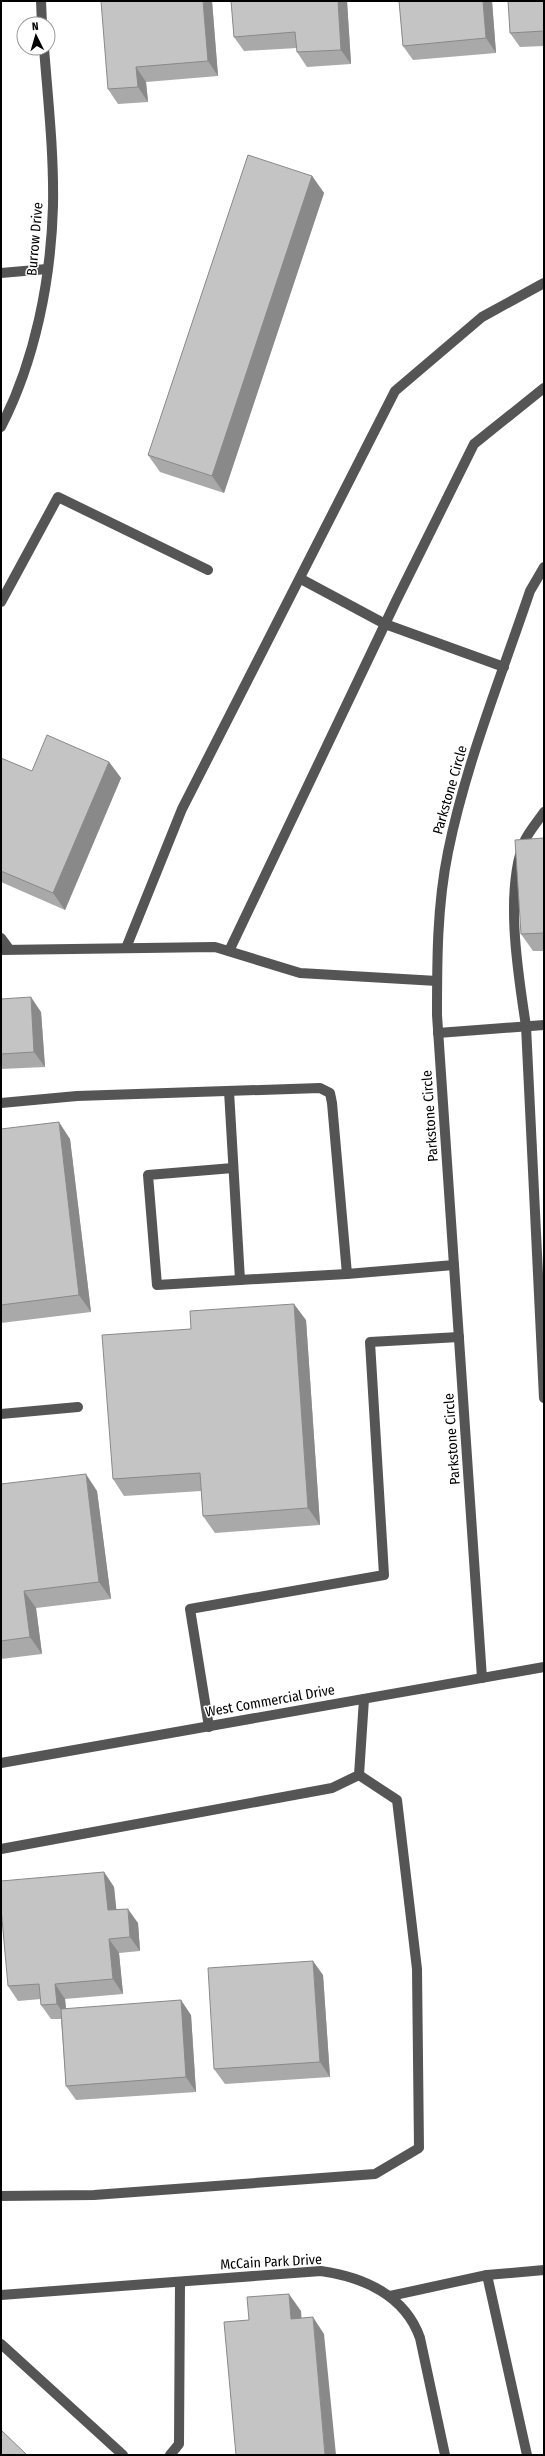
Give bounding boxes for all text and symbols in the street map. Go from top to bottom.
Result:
north arrow [16,16,56,56]
text: N [31,20,39,33]
street label: Burrow Drive [23,201,47,277]
street label: Parkstone Circle [429,743,471,836]
street label: Parkstone Circle [418,1070,442,1162]
street label: Parkstone Circle [440,1393,464,1485]
street label: West Commercial Drive [204,1681,336,1721]
street label: McCain Park Drive [220,2251,322,2273]

